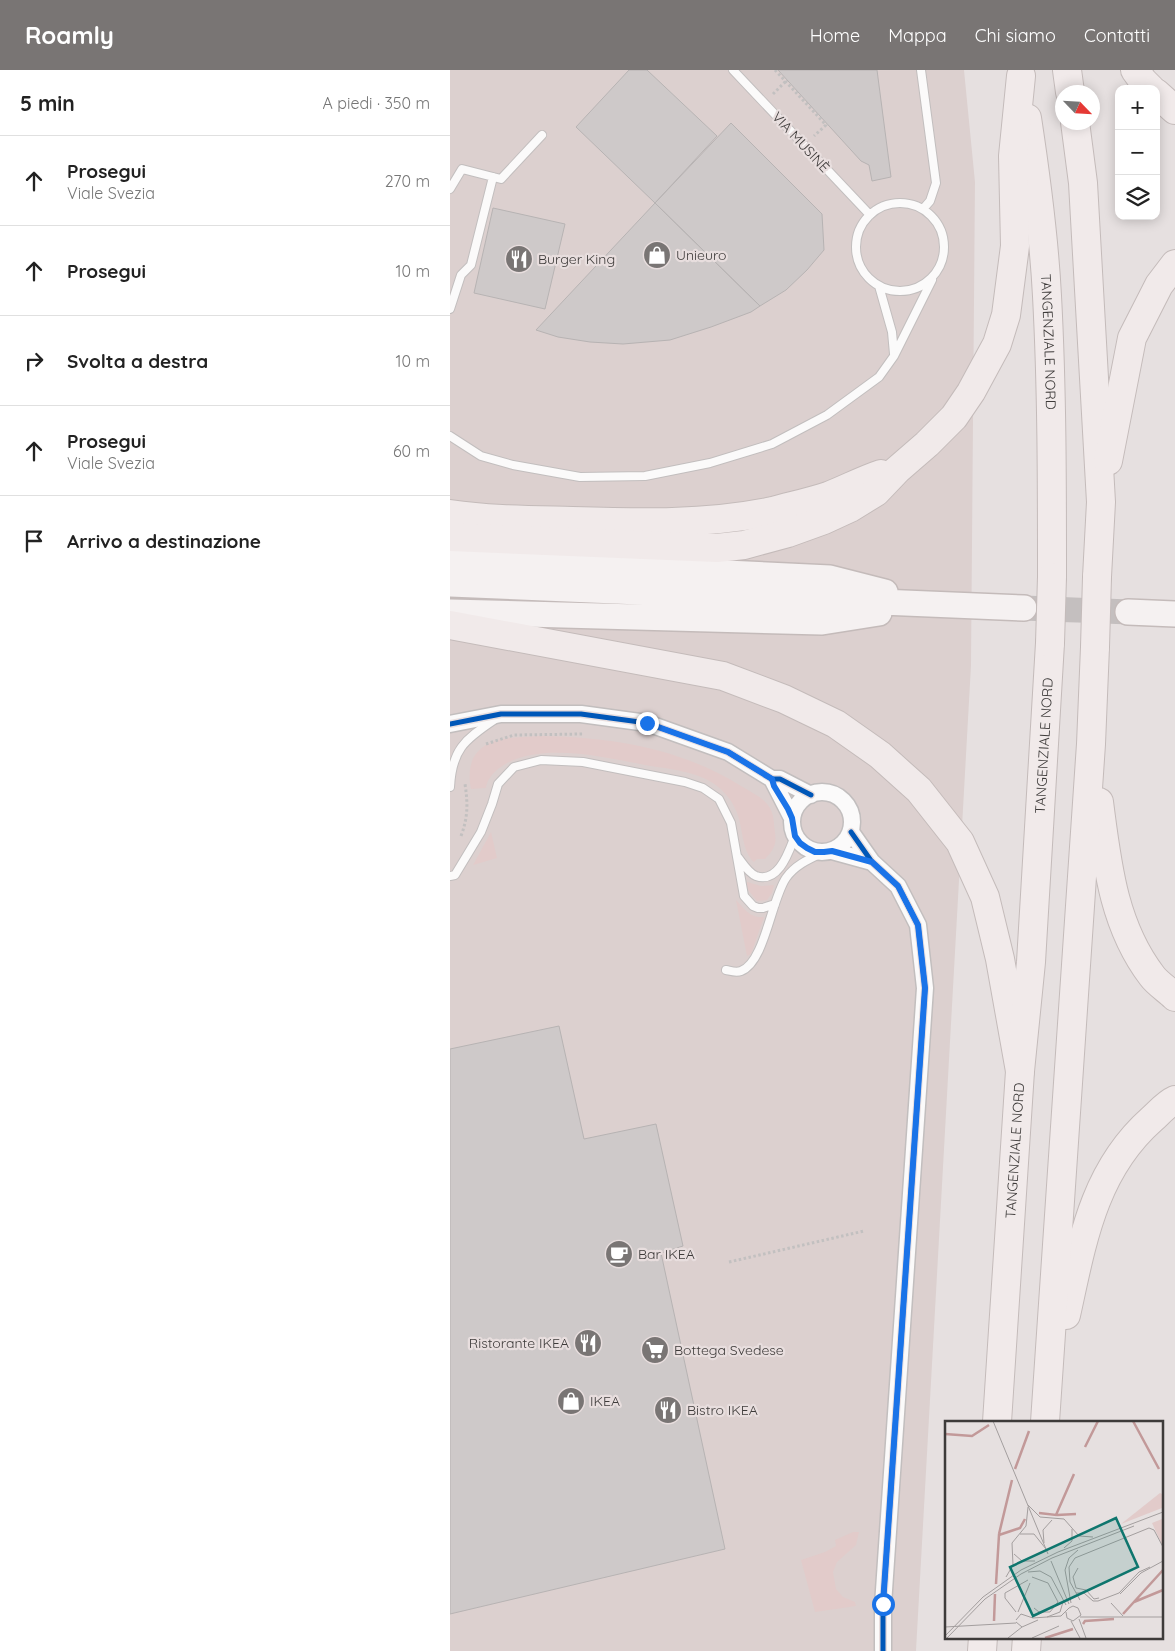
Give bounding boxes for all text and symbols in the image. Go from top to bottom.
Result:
text: Roamly [25,20,114,50]
text: Home [810,24,860,47]
text: Mappa [888,24,947,47]
text: Chi siamo [975,24,1056,47]
text: Contatti [1084,24,1150,47]
north arrow [1055,85,1100,130]
map controls [1115,85,1160,220]
button: + [1115,85,1160,130]
text: 5 min [20,90,75,116]
text: A piedi · 350 m [323,93,430,113]
street label: VIA MUSINÈ [768,108,834,176]
button: − [1115,130,1160,175]
text: Prosegui [67,159,146,183]
icon: ahead [20,167,48,195]
text: 270 m [385,171,430,191]
button: layers [1115,175,1160,220]
text: Viale Svezia [67,183,155,203]
shop icon: Unieuro [642,240,672,270]
restaurant icon: Burger King [504,244,534,274]
place label: Unieuro [676,246,726,264]
place label: Burger King [538,250,615,268]
icon: ahead [20,257,48,285]
text: Prosegui [67,259,146,283]
text: 10 m [396,261,430,281]
street label: TANGENZIALE NORD [1037,273,1060,410]
icon: right [20,347,48,375]
text: Svolta a destra [67,349,208,373]
text: 10 m [396,351,430,371]
text: Prosegui [67,429,146,453]
icon: ahead [20,437,48,465]
text: 60 m [393,441,430,461]
text: Viale Svezia [67,453,155,473]
icon: arrive [20,527,48,555]
text: Arrivo a destinazione [67,529,261,553]
street label: TANGENZIALE NORD [1031,677,1057,814]
route end [636,712,659,735]
street label: TANGENZIALE NORD [1001,1082,1028,1219]
cafe icon: Bar IKEA [604,1239,634,1269]
place label: Bar IKEA [638,1245,695,1263]
restaurant icon: Ristorante IKEA [573,1328,603,1358]
place label: Ristorante IKEA [469,1334,569,1352]
supermarket icon: Bottega Svedese [640,1335,670,1365]
place label: Bottega Svedese [674,1341,784,1359]
shop icon: IKEA [556,1386,586,1416]
place label: IKEA [590,1392,620,1410]
restaurant icon: Bistro IKEA [653,1395,683,1425]
place label: Bistro IKEA [687,1401,758,1419]
inset map [945,1421,1162,1638]
route start [872,1593,895,1616]

